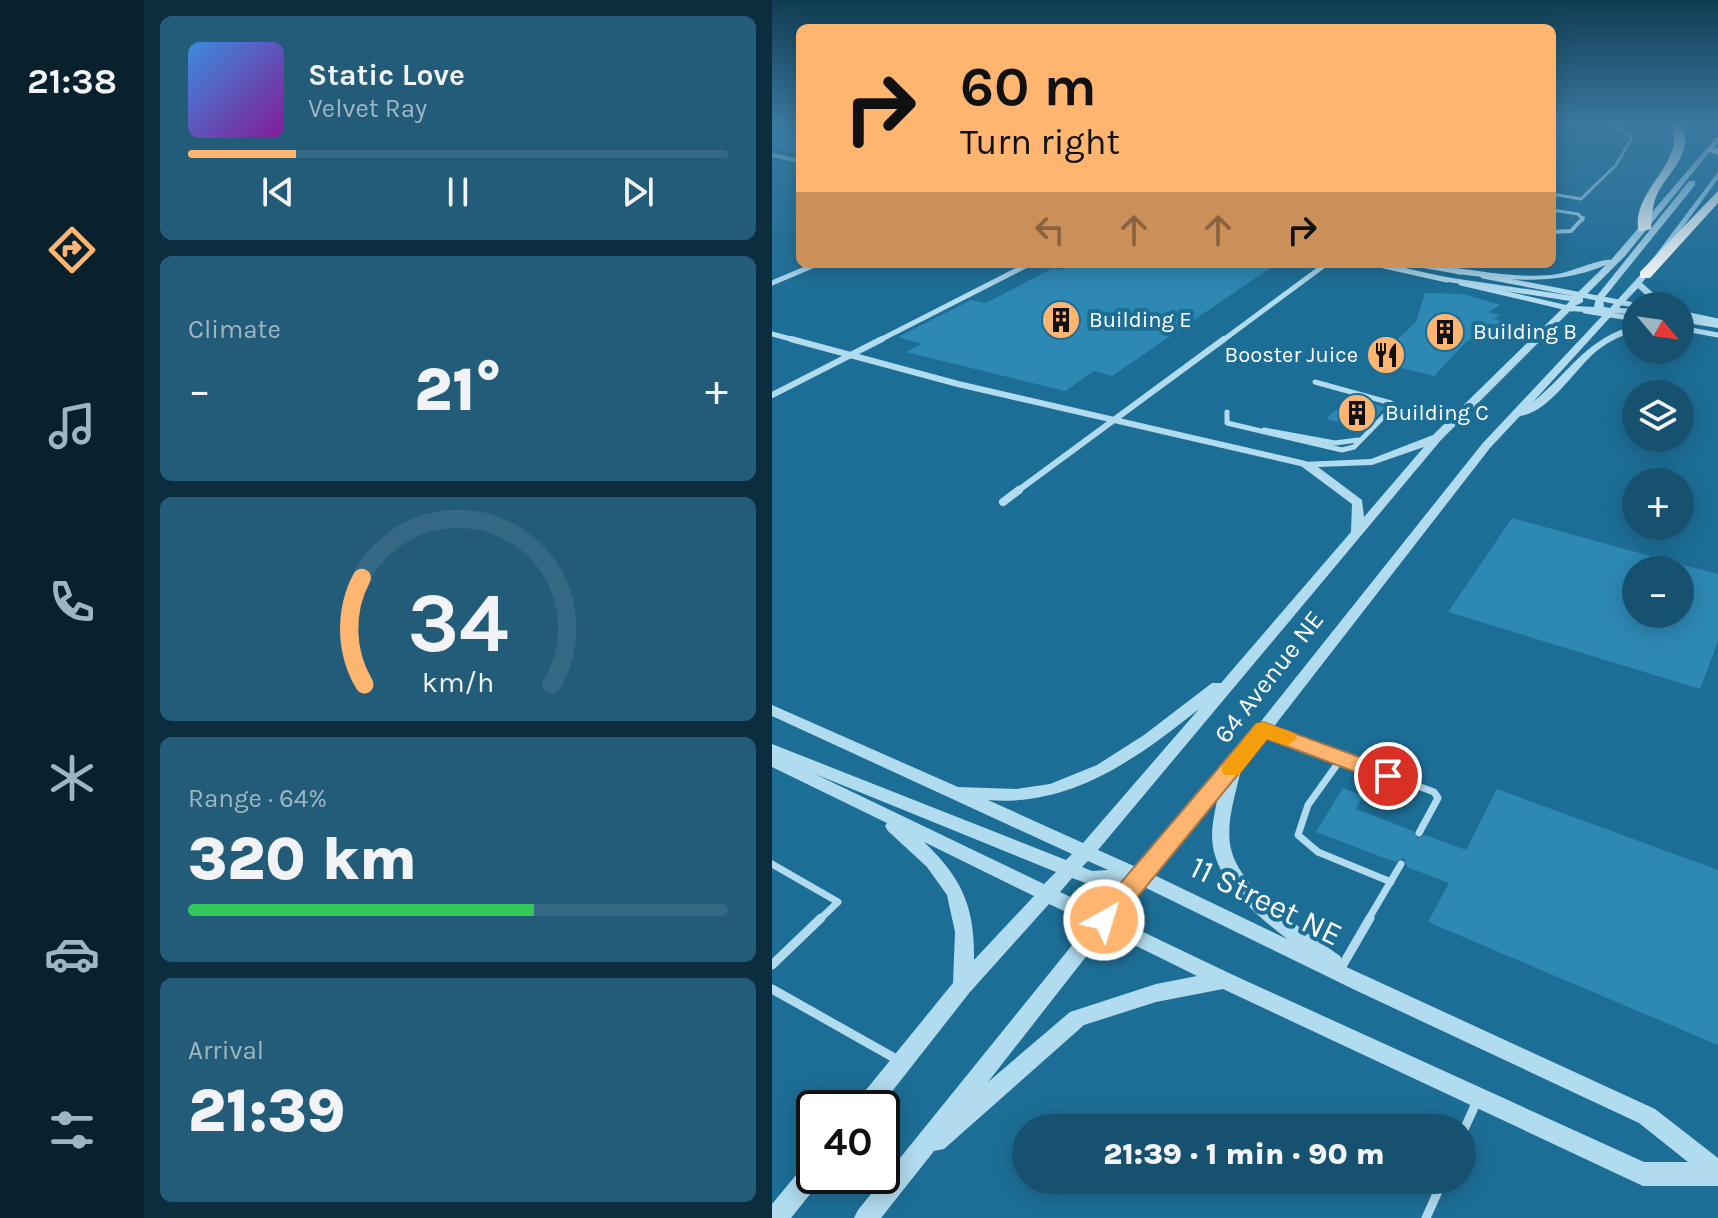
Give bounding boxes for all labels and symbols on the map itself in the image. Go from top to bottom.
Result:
north arrow [1622,292,1694,364]
building icon: Building E [1040,299,1082,341]
place label: Building E [1089,307,1192,333]
building icon: Building B [1424,311,1466,353]
place label: Building B [1473,319,1577,345]
restaurant icon: Booster Juice [1365,334,1407,376]
place label: Booster Juice [1225,342,1358,368]
building icon: Building C [1336,392,1378,434]
place label: Building C [1385,400,1489,426]
street label: 64 Avenue NE [1208,605,1330,749]
pin [1354,742,1422,810]
street label: 11 Street NE [1184,848,1348,954]
position arrow [1062,878,1146,962]
speed limit sign: 40 [796,1090,900,1194]

